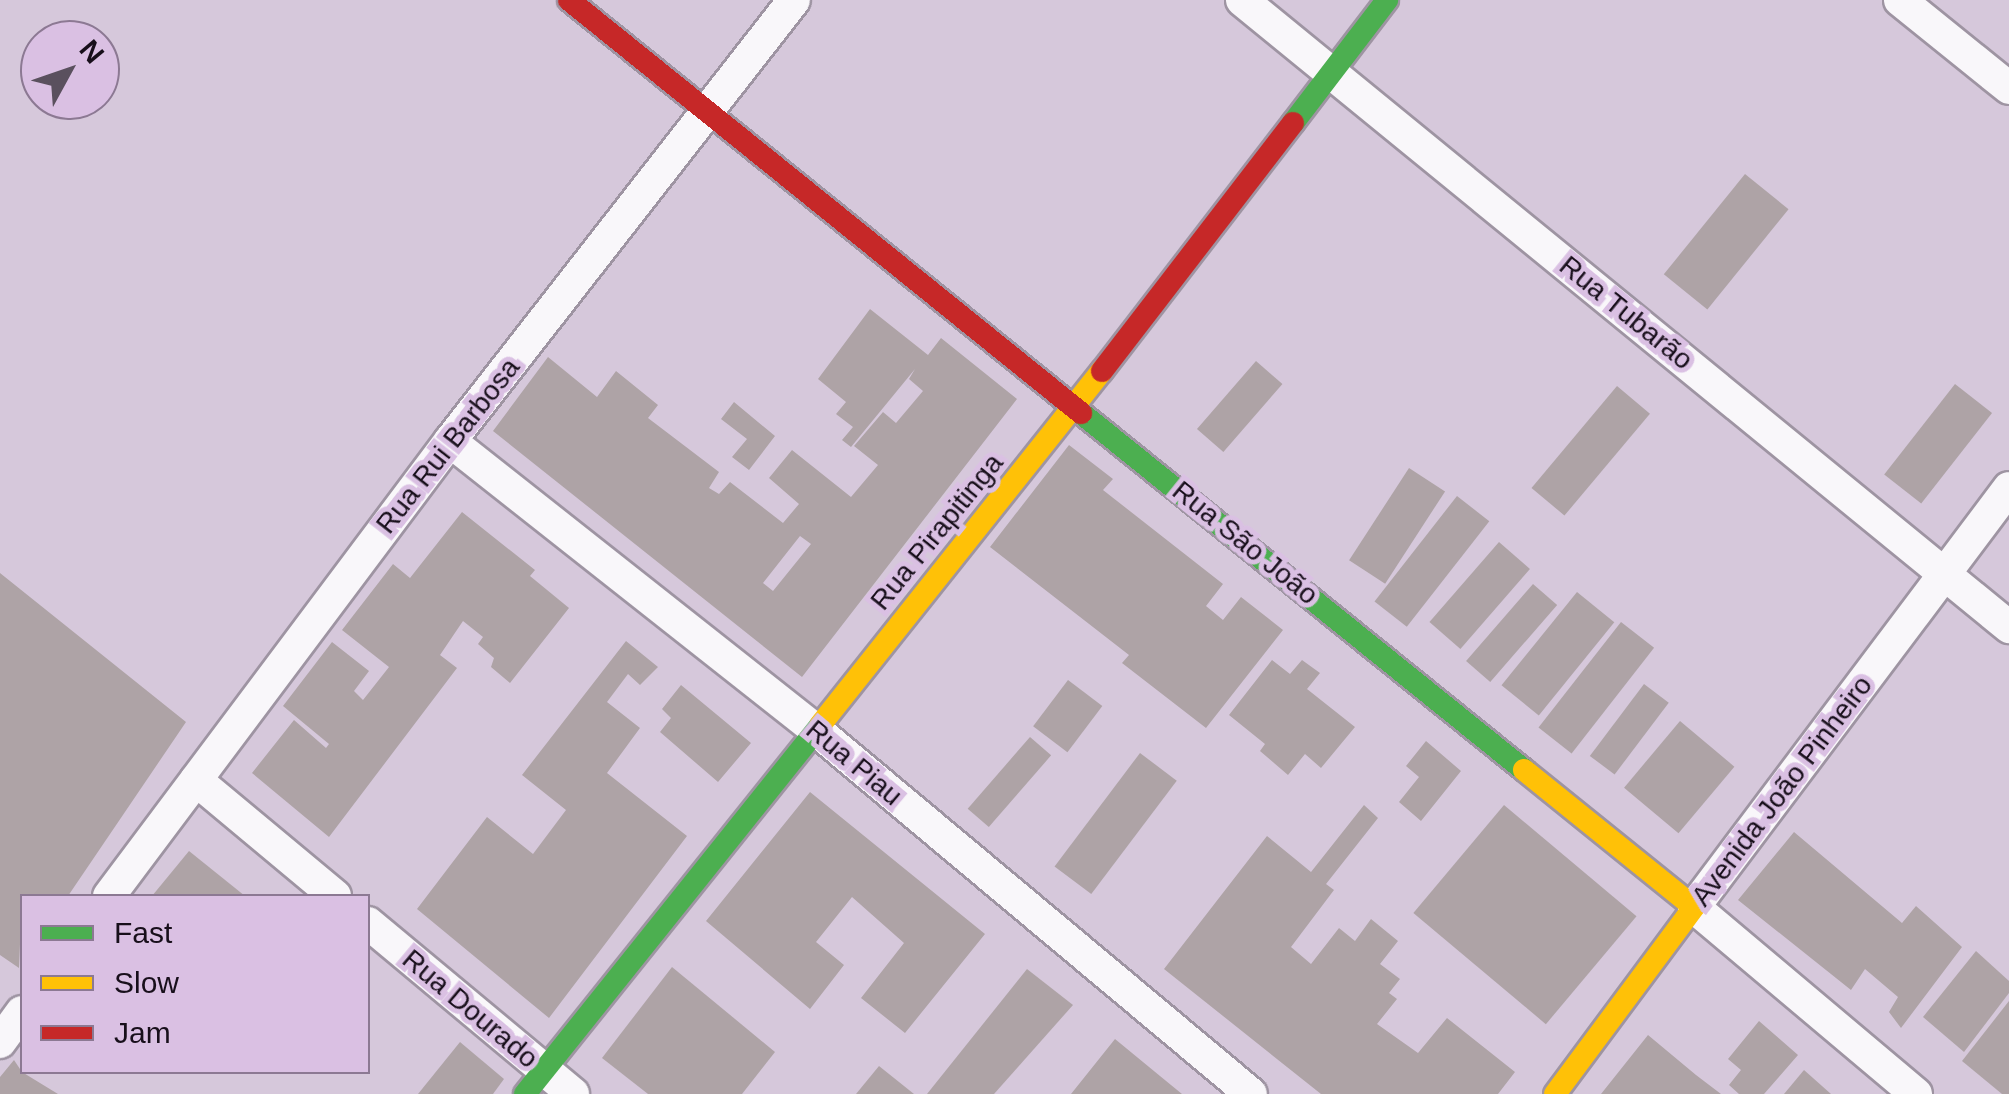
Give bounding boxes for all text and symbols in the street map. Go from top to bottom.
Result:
north arrow [20,20,120,120]
text: N [73,34,110,69]
street label: Rua Tubarão [1552,249,1700,377]
street label: Rua Rui Barbosa [369,352,527,540]
street label: Rua Pirapitinga [864,447,1010,617]
street label: Rua São João [1165,474,1325,612]
street label: Avenida João Pinheiro [1684,669,1880,913]
street label: Rua Piau [799,713,909,813]
legend [20,894,370,1074]
text: Fast [114,916,172,949]
street label: Rua Dourado [395,943,545,1075]
text: Slow [114,966,179,999]
text: Jam [114,1016,171,1049]

